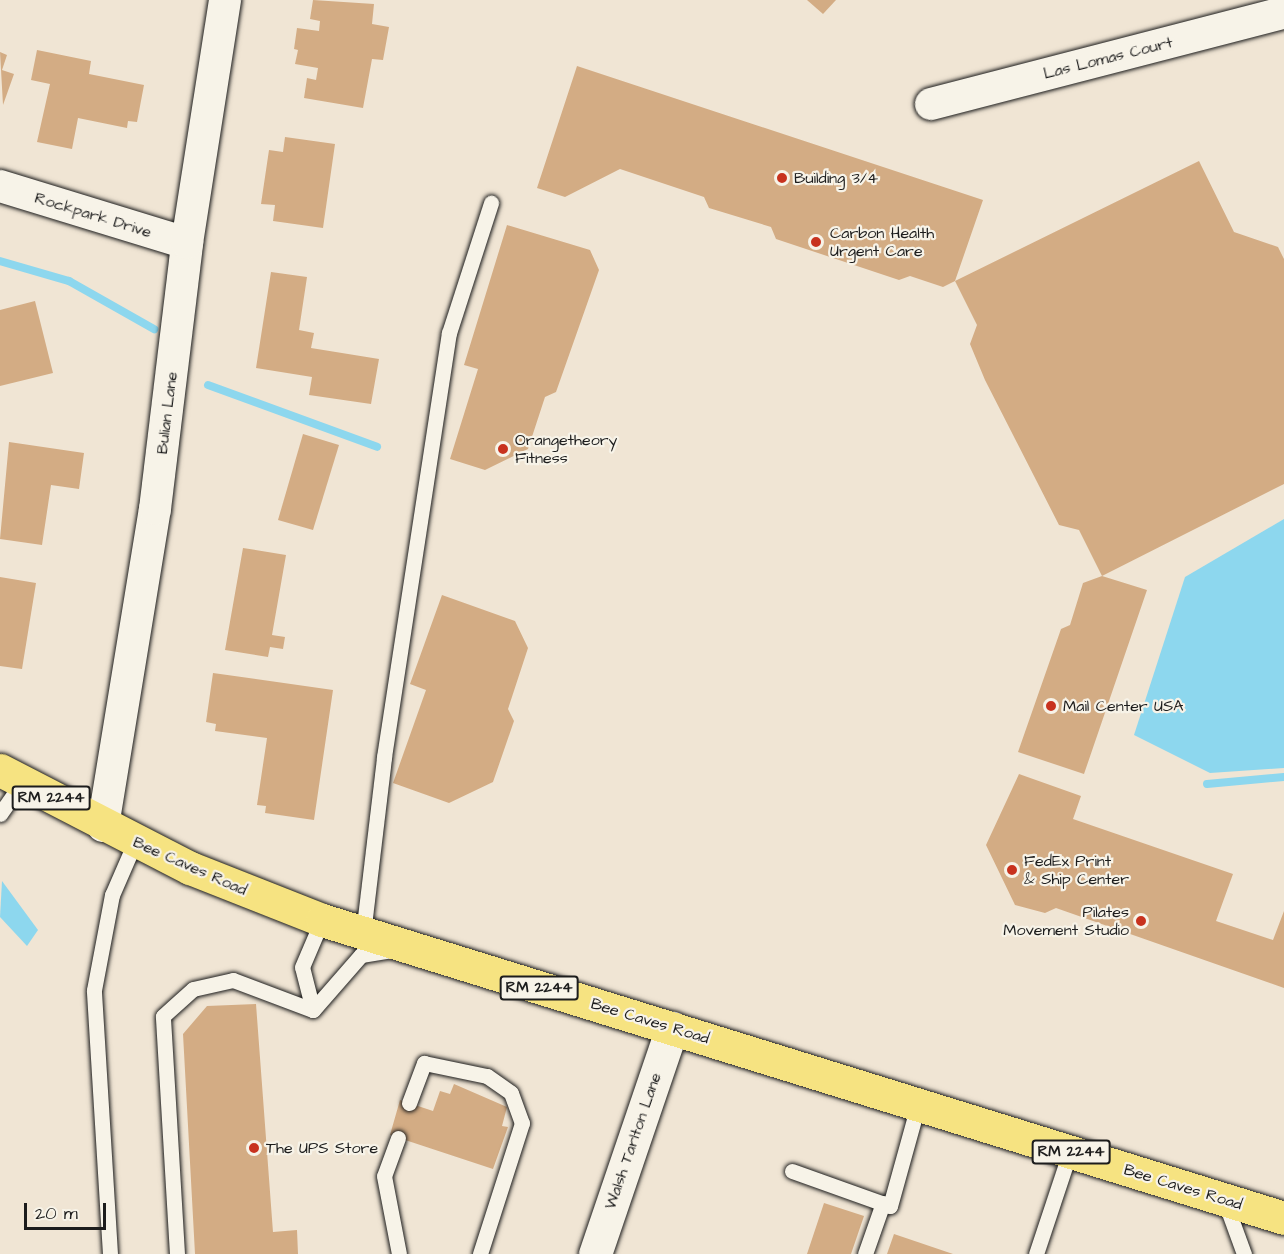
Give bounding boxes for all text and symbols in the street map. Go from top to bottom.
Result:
street label: Las Lomas Court [1041,33,1175,83]
place label: Building 3/4 [794,168,878,188]
marker: Building 3/4 [775,171,789,185]
street label: Rockpark Drive [32,188,154,242]
place label: Carbon Health Urgent Care [830,223,934,261]
marker: Carbon Health Urgent Care [807,233,825,251]
street label: Bulian Lane [152,371,182,455]
place label: Orangetheory Fitness [515,430,617,468]
marker: Orangetheory Fitness [496,442,510,456]
place label: Mail Center USA [1063,696,1184,716]
marker: Mail Center USA [1044,699,1058,713]
road number: RM 2244 [10,786,92,810]
street label: Bee Caves Road [130,832,250,900]
place label: FedEx Print & Ship Center [1024,851,1129,889]
marker: FedEx Print & Ship Center [1005,863,1019,877]
place label: Pilates Movement Studio [1003,902,1129,940]
marker: Pilates Movement Studio [1134,914,1148,928]
road number: RM 2244 [498,976,580,1000]
street label: Bee Caves Road [589,994,711,1048]
street label: Walsh Tarlton Lane [601,1070,665,1212]
place label: The UPS Store [266,1138,378,1158]
road number: RM 2244 [1030,1140,1112,1164]
marker: The UPS Store [247,1141,261,1155]
street label: Bee Caves Road [1122,1160,1244,1214]
scale bar [27,1191,110,1229]
text: 20 m [35,1201,78,1226]

